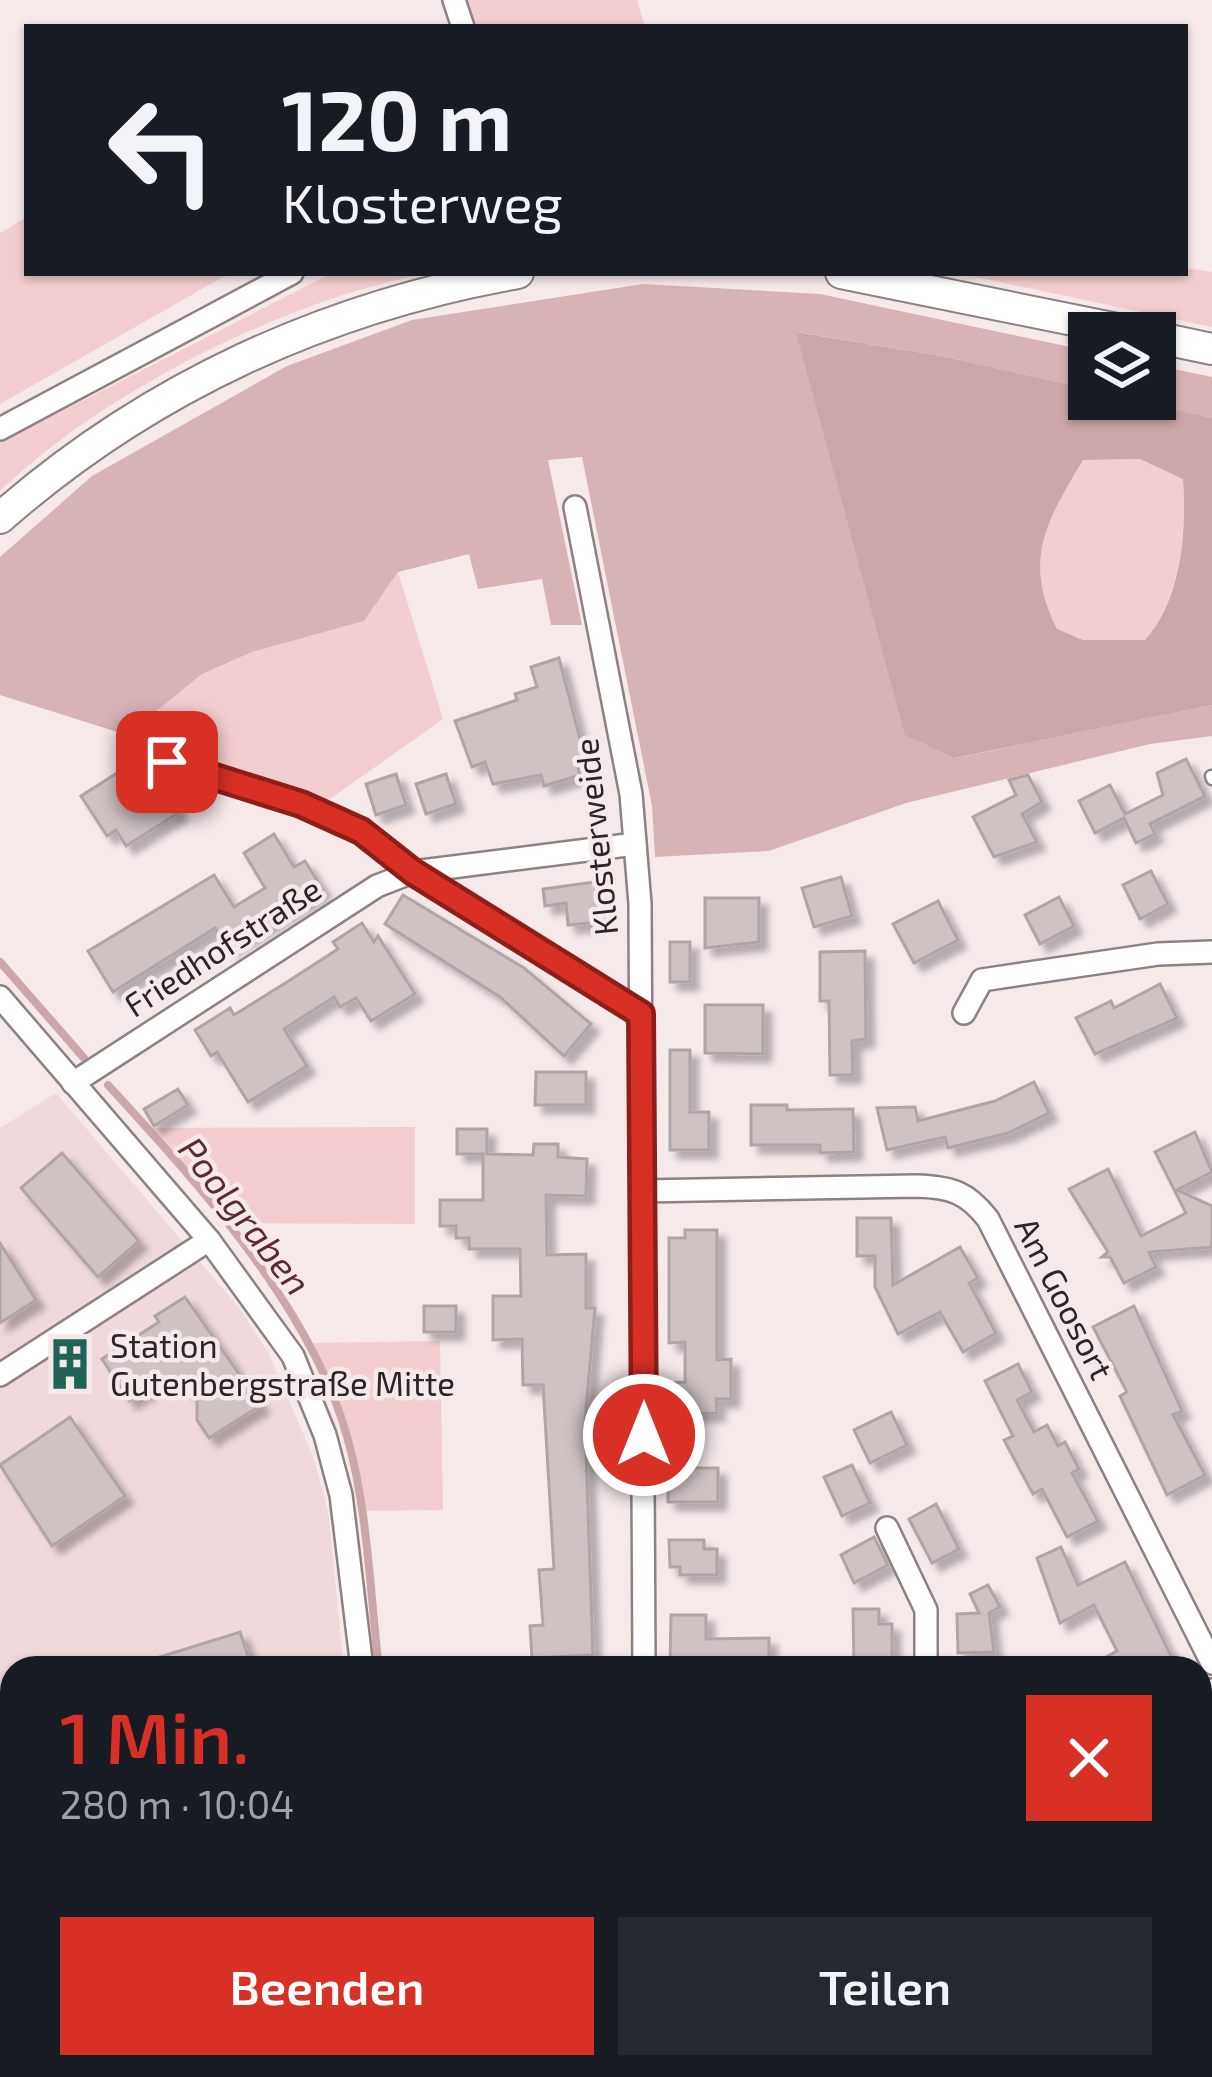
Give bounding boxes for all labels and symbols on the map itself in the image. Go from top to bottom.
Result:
pin [116,711,218,813]
street label: Klosterweide [565,736,625,938]
street label: Friedhofstraße [116,868,328,1024]
water label: Poolgraben [171,1128,321,1302]
street label: Am Goosort [1007,1210,1123,1386]
place label: Station Gutenbergstraße Mitte [110,1325,455,1403]
building icon: Station Gutenbergstraße Mitte [41,1335,99,1393]
position arrow [581,1372,707,1498]

